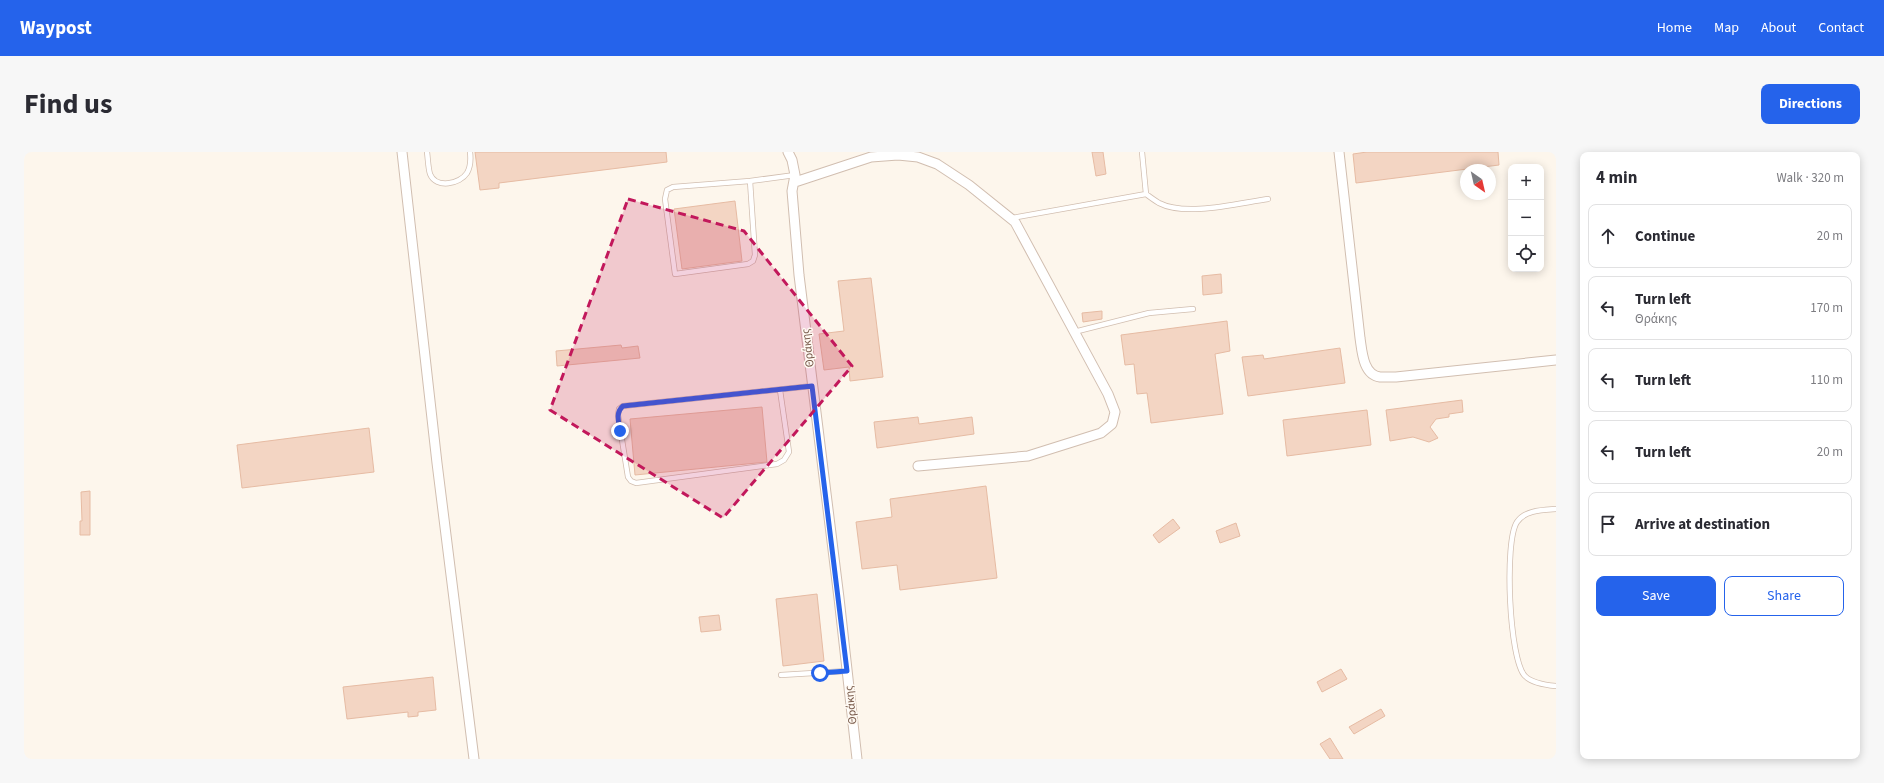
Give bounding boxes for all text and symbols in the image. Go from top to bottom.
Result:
text: Waypost [20,15,92,42]
text: Home [1657,18,1692,38]
text: Map [1714,18,1739,38]
text: About [1761,18,1796,38]
text: Contact [1818,18,1864,38]
text: Find us [24,84,112,124]
button: Directions [1761,84,1860,124]
north arrow [1460,164,1496,200]
map controls [1508,164,1544,272]
button: + [1508,164,1544,200]
text: 4 min [1596,166,1637,190]
text: Walk · 320 m [1776,169,1844,187]
button: − [1508,200,1544,236]
icon: ahead [1597,225,1619,247]
text: Continue [1635,226,1695,247]
text: 20 m [1817,227,1843,245]
button: locate [1508,236,1544,272]
text: Turn left [1635,289,1691,310]
icon: left [1597,297,1619,319]
text: 170 m [1810,299,1843,317]
text: Θράκης [1635,310,1677,328]
street label: Θράκης [797,328,819,368]
icon: left [1597,369,1619,391]
text: Turn left [1635,370,1691,391]
text: 110 m [1810,371,1843,389]
route end [611,422,629,440]
icon: left [1597,441,1619,463]
text: Turn left [1635,442,1691,463]
text: 20 m [1817,443,1843,461]
icon: arrive [1597,513,1619,535]
text: Arrive at destination [1635,514,1770,535]
button: Save [1596,576,1716,616]
button: Share [1724,576,1844,616]
route start [811,664,829,682]
street label: Θράκης [841,685,861,725]

